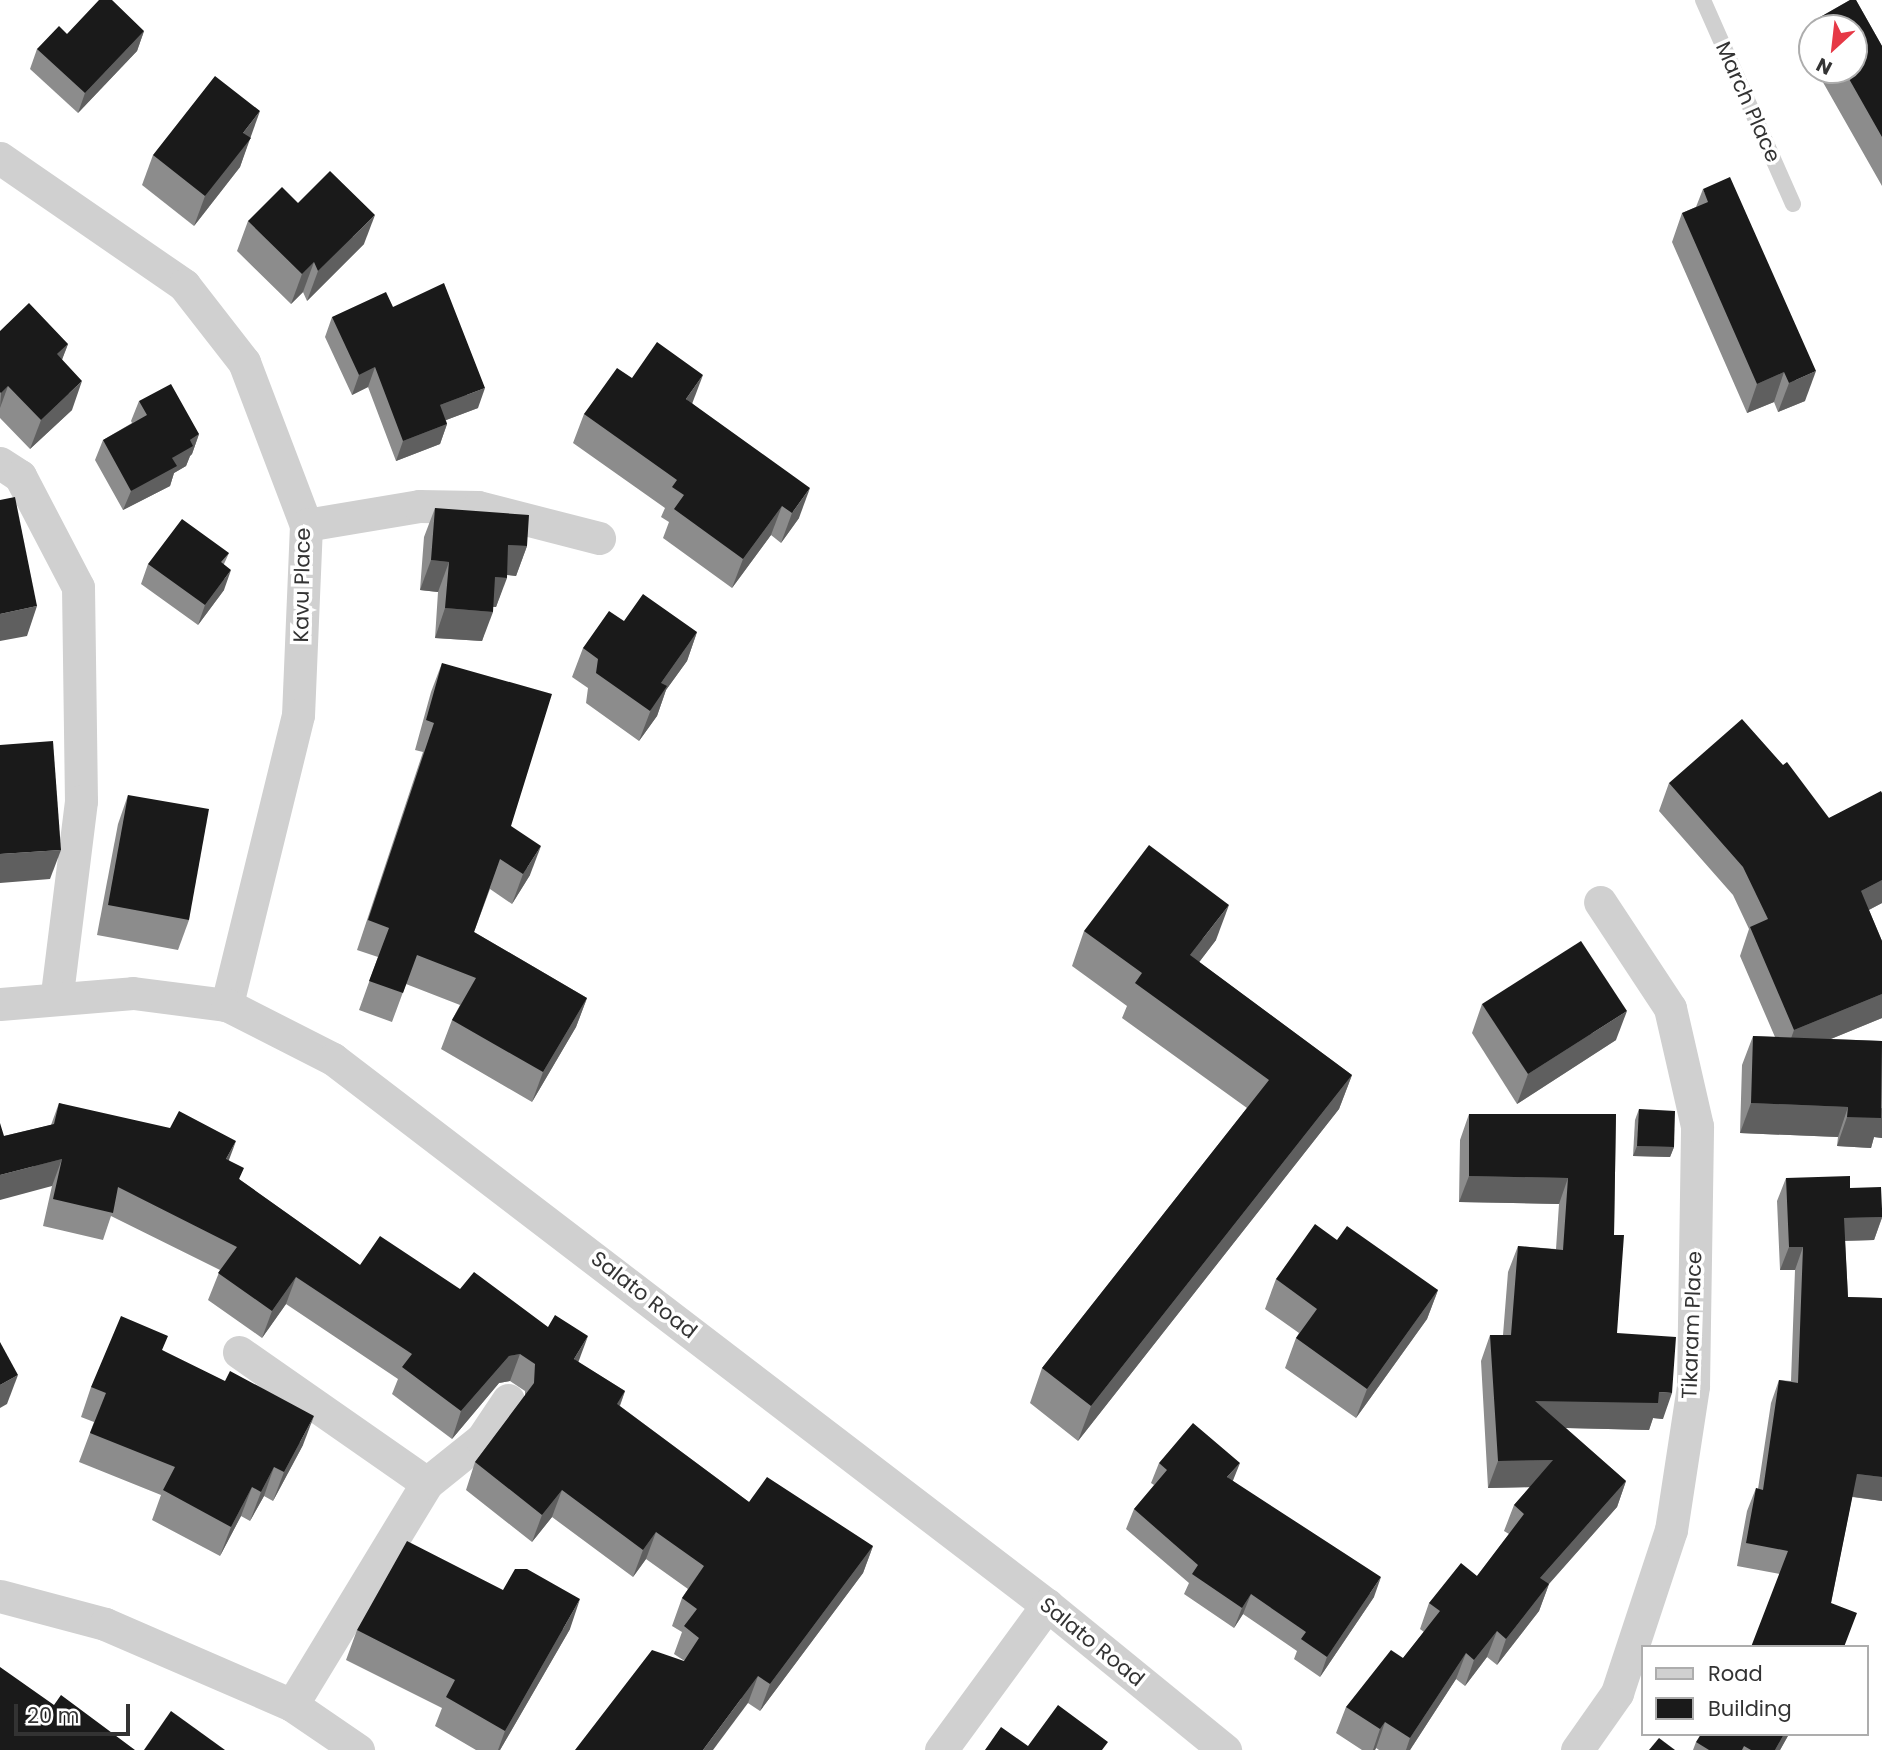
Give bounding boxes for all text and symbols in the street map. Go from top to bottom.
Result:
north arrow [1798,14,1868,84]
street label: March Place [1710,38,1786,166]
text: N [1812,51,1837,82]
street label: Kavu Place [288,527,316,643]
street label: Salato Road [586,1246,702,1344]
street label: Tikaram Place [1677,1251,1707,1399]
street label: Salato Road [1035,1592,1149,1692]
legend [1640,1645,1868,1736]
text: Road [1708,1659,1763,1688]
scale bar [18,1690,133,1734]
text: Building [1708,1694,1792,1723]
text: 20 m [27,1701,80,1730]

